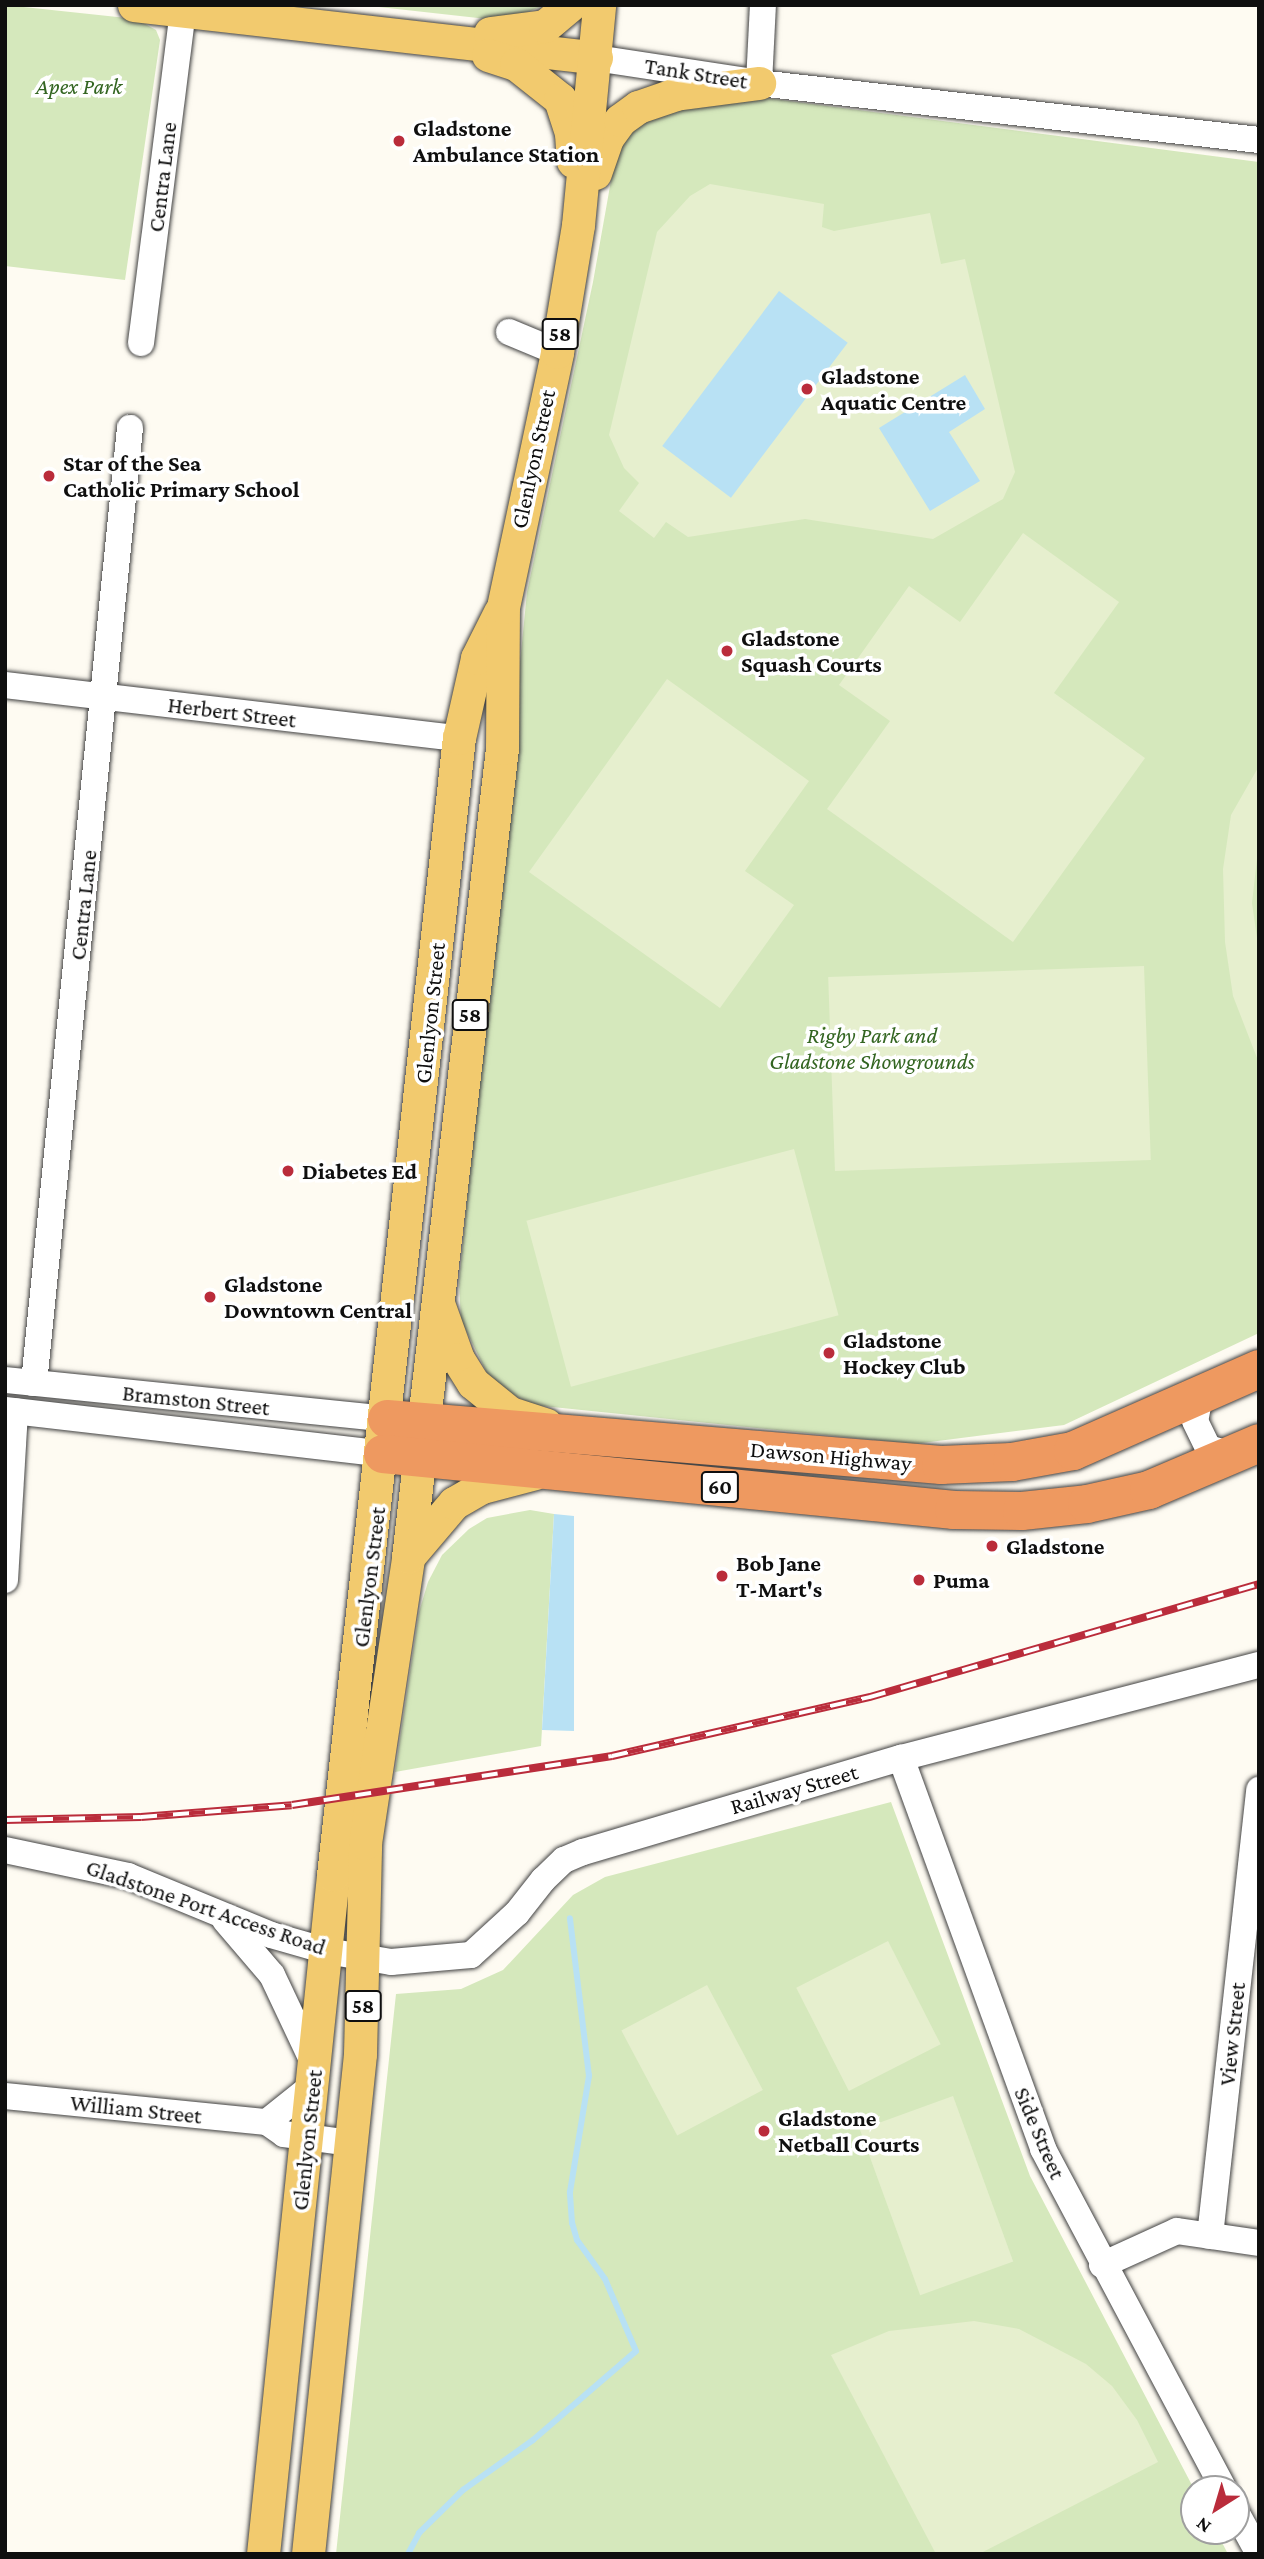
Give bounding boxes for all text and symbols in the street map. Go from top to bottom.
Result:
street label: Tank Street [643,51,749,95]
park label: Apex Park [36,72,122,100]
place label: Gladstone Ambulance Station [413,114,599,168]
street label: Centra Lane [142,120,182,234]
marker: Gladstone Ambulance Station [391,133,407,149]
road number: 58 [541,316,579,352]
place label: Gladstone Aquatic Centre [821,362,966,416]
marker: Gladstone Aquatic Centre [799,381,815,397]
street label: Glenlyon Street [505,387,561,531]
place label: Star of the Sea Catholic Primary School [63,449,299,503]
marker: Star of the Sea Catholic Primary School [41,468,57,484]
place label: Gladstone Squash Courts [741,624,882,678]
marker: Gladstone Squash Courts [719,643,735,659]
street label: Herbert Street [166,690,298,734]
street label: Centra Lane [63,848,103,962]
street label: Glenlyon Street [409,941,451,1085]
road number: 58 [451,998,489,1032]
park label: Rigby Park and Gladstone Showgrounds [769,1021,975,1075]
place label: Diabetes Ed [302,1157,417,1185]
marker: Diabetes Ed [280,1163,296,1179]
place label: Gladstone Downtown Central [224,1270,412,1324]
marker: Gladstone Downtown Central [202,1289,218,1305]
place label: Gladstone Hockey Club [843,1326,966,1380]
marker: Gladstone Hockey Club [821,1345,837,1361]
street label: Bramston Street [121,1379,271,1421]
street label: Dawson Highway [749,1435,913,1477]
road number: 60 [701,1470,739,1504]
street label: Glenlyon Street [347,1505,391,1649]
place label: Gladstone [1006,1532,1105,1560]
marker: Gladstone [984,1538,1000,1554]
place label: Bob Jane T-Mart's [736,1549,822,1603]
place label: Puma [933,1566,989,1594]
marker: Bob Jane T-Mart's [714,1568,730,1584]
marker: Puma [911,1572,927,1588]
street label: Railway Street [727,1758,861,1820]
street label: Gladstone Port Access Road [83,1853,329,1961]
street label: View Street [1213,1981,1251,2087]
road number: 58 [344,1988,382,2024]
street label: Glenlyon Street [286,2068,328,2212]
street label: Side Street [1008,2083,1072,2183]
street label: William Street [69,2088,203,2130]
place label: Gladstone Netball Courts [778,2104,919,2158]
marker: Gladstone Netball Courts [756,2123,772,2139]
north arrow [1180,2475,1250,2545]
text: N [1192,2513,1215,2538]

